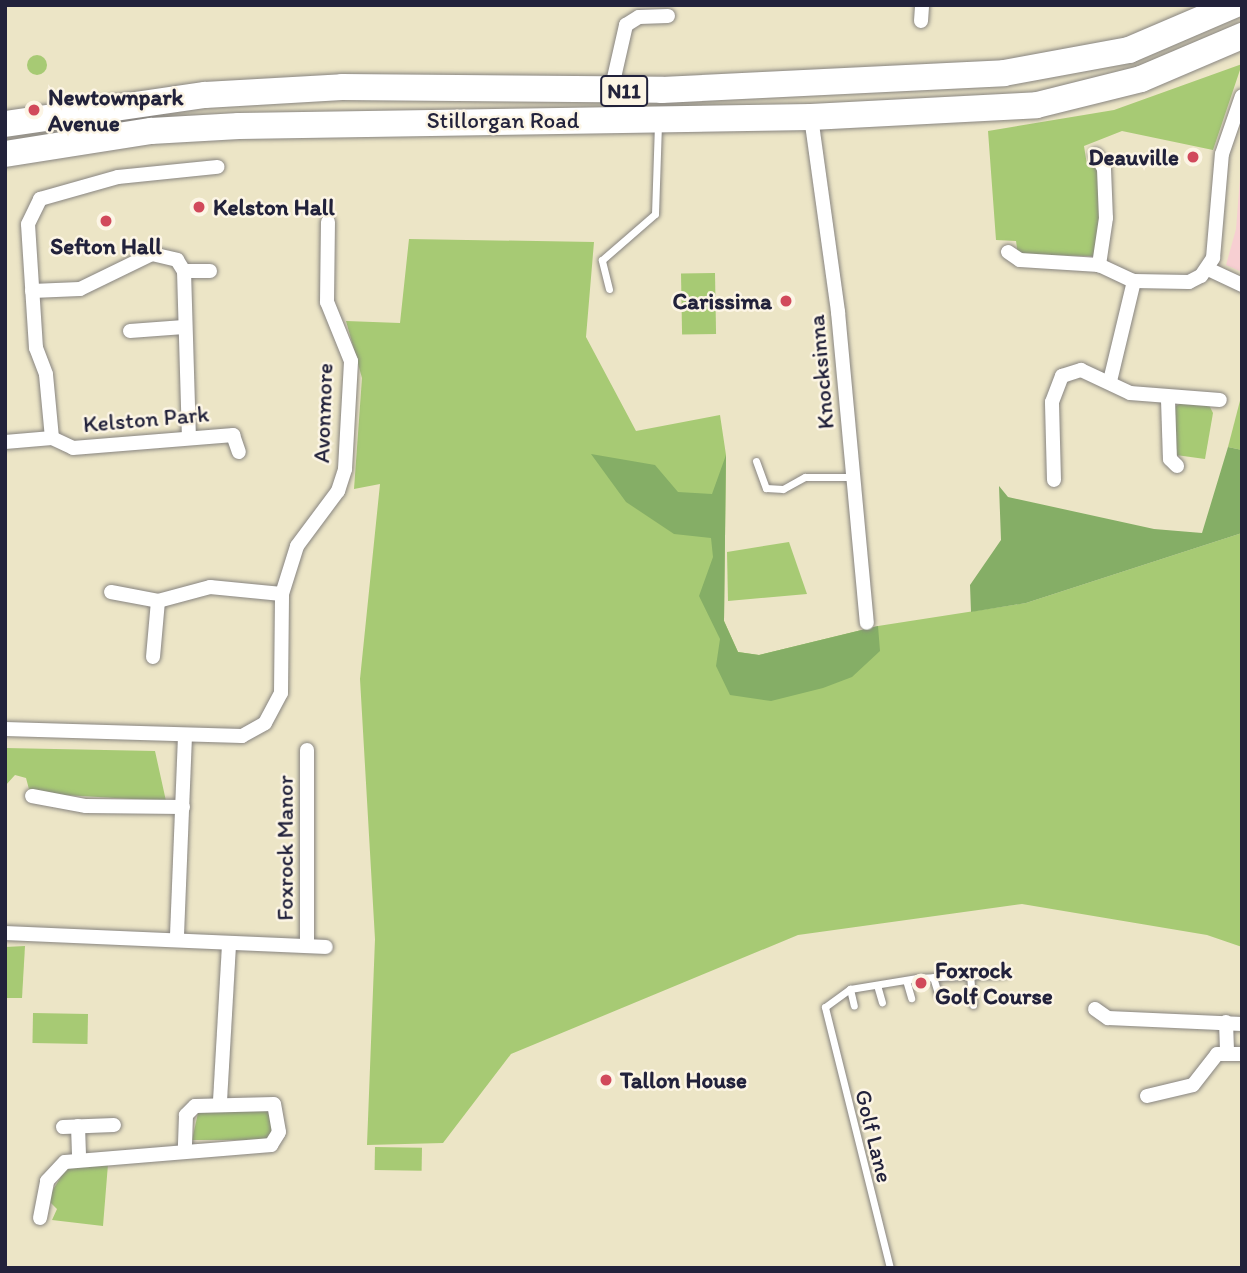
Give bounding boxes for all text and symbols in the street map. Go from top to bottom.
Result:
road number: N11 [600,74,648,108]
place label: Newtownpark Avenue [48,83,183,137]
marker: Newtownpark Avenue [26,102,42,118]
street label: Stillorgan Road [427,106,579,134]
place label: Deauville [1088,143,1179,171]
marker: Deauville [1185,149,1201,165]
place label: Kelston Hall [213,193,335,221]
marker: Kelston Hall [191,199,207,215]
marker: Sefton Hall [98,213,114,229]
place label: Sefton Hall [50,232,162,260]
place label: Carissima [672,287,772,315]
marker: Carissima [778,293,794,309]
street label: Knocksinna [802,314,840,430]
street label: Avonmore [307,362,339,464]
street label: Kelston Park [82,400,210,438]
street label: Foxrock Manor [271,775,299,921]
place label: Foxrock Golf Course [935,956,1053,1010]
marker: Foxrock Golf Course [913,975,929,991]
place label: Tallon House [620,1066,747,1094]
marker: Tallon House [598,1072,614,1088]
street label: Golf Lane [849,1086,899,1186]

